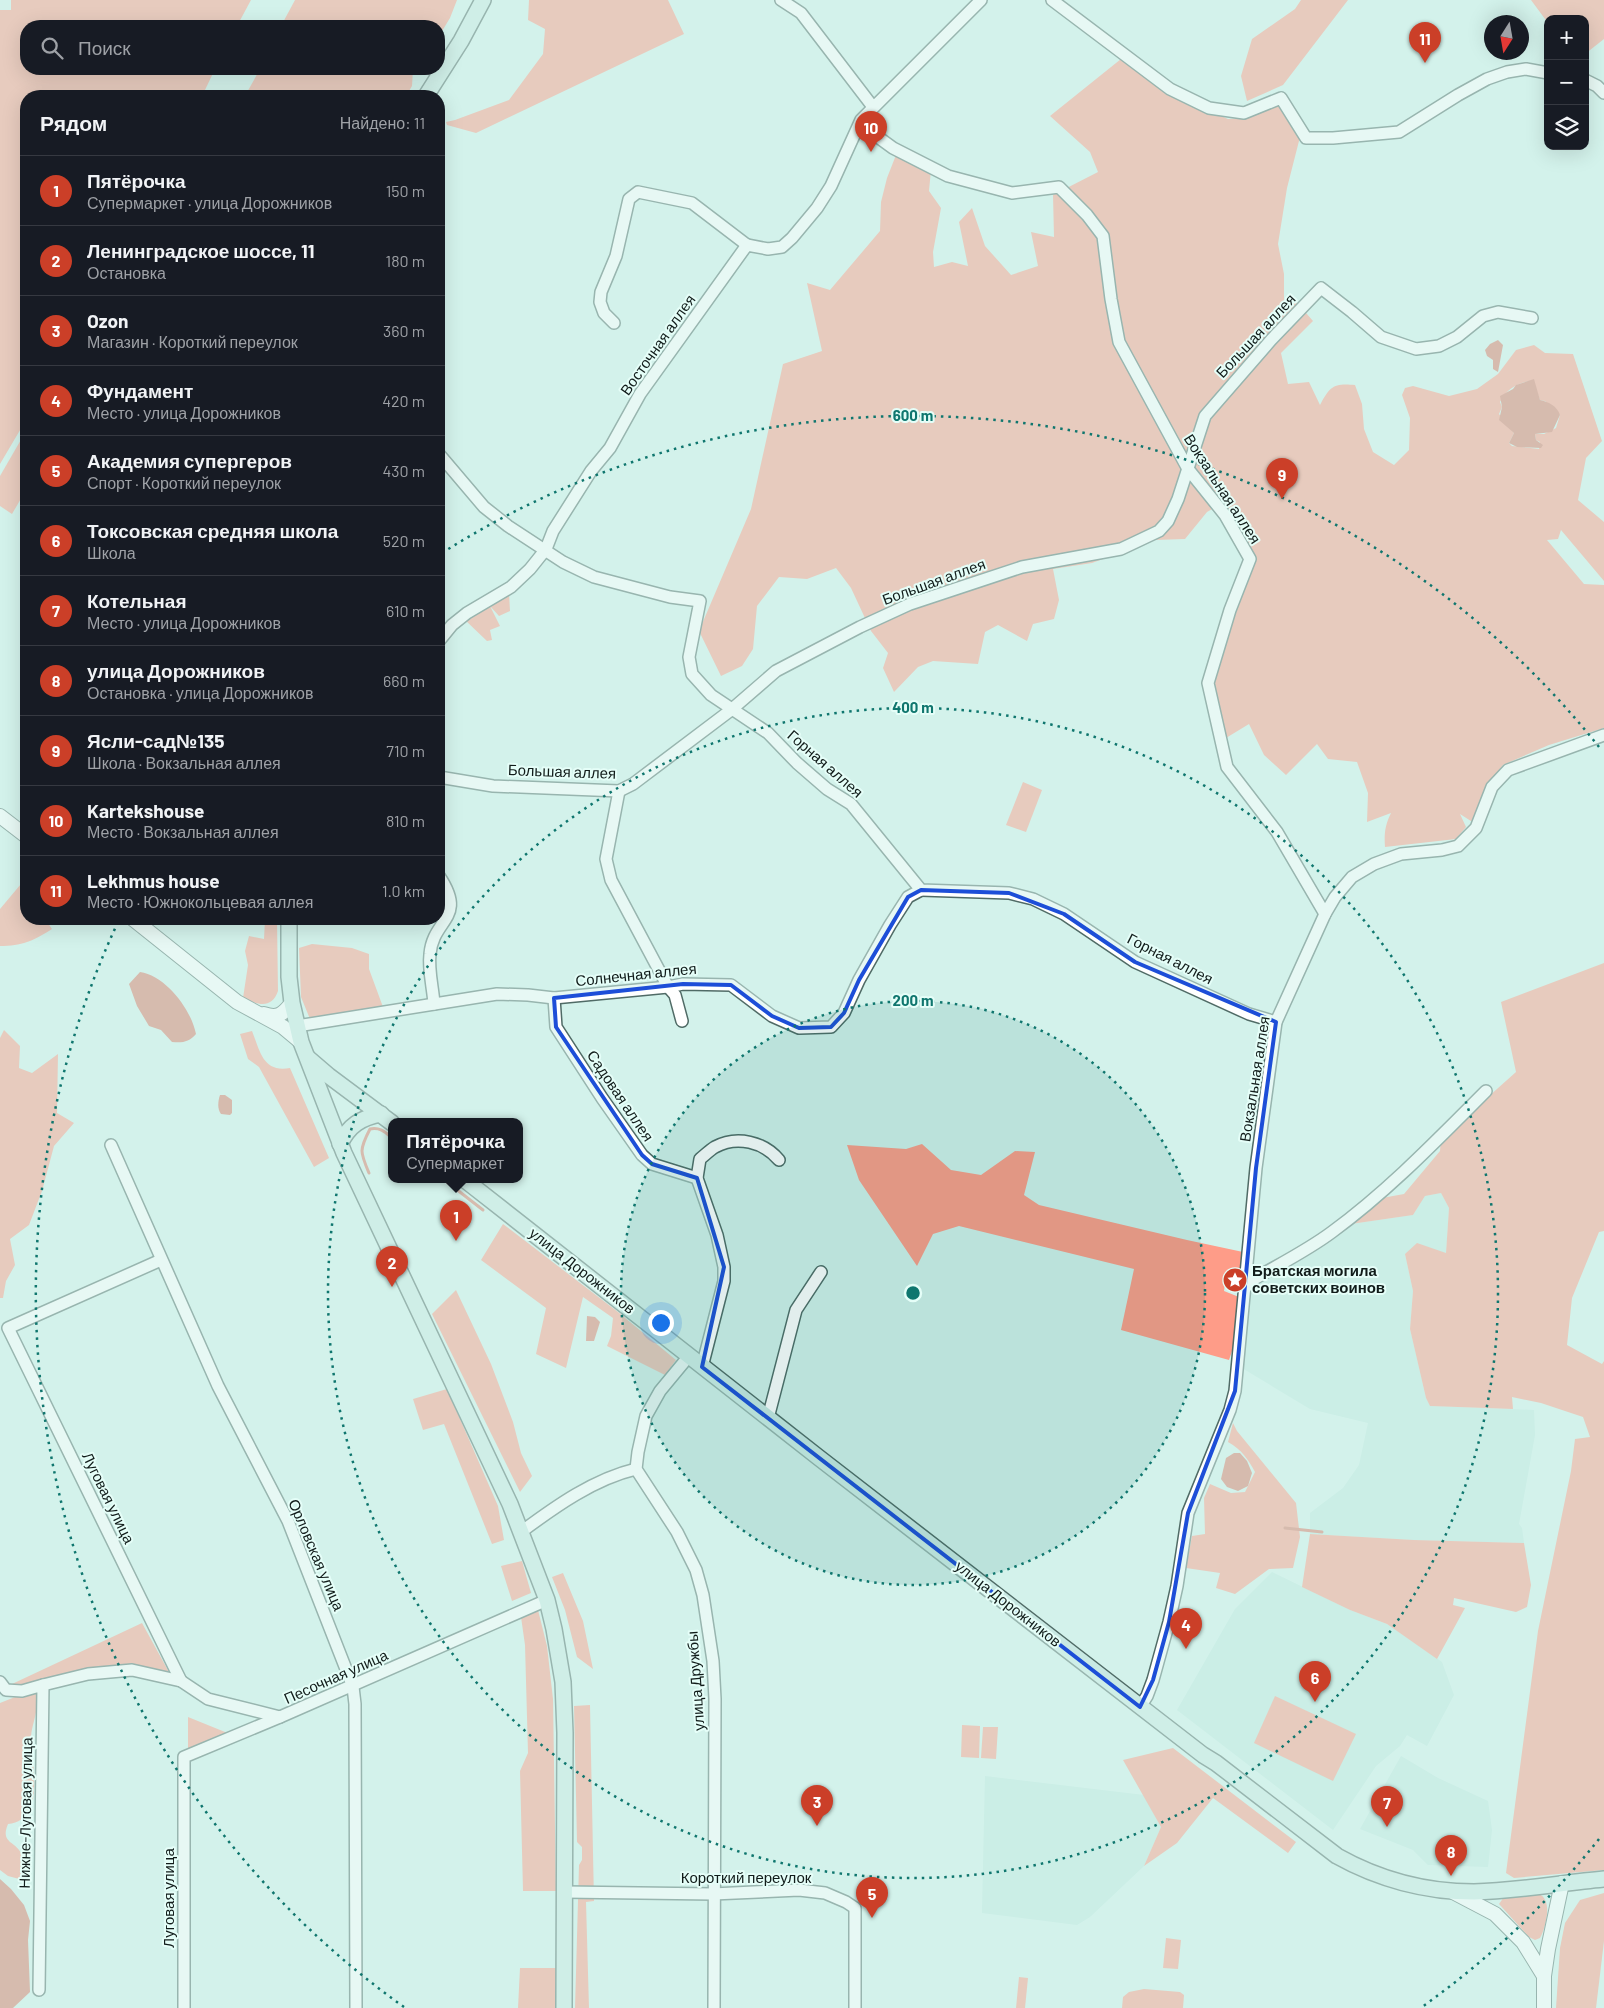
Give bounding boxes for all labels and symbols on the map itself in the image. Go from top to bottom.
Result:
north arrow [1484,15,1529,60]
pin: 11 [1409,22,1441,63]
pin: 10 [855,111,887,152]
street label: Большая аллея [1212,290,1299,381]
street label: Восточная аллея [616,291,699,398]
text: 600 m [893,406,933,424]
street label: Вокзальная аллея [1181,430,1265,547]
pin: 9 [1266,458,1298,499]
street label: Большая аллея [880,554,988,608]
text: 400 m [892,698,934,716]
street label: Горная аллея [784,726,867,801]
street label: Большая аллея [508,760,616,782]
street label: Горная аллея [1125,929,1216,987]
street label: Солнечная аллея [574,959,697,989]
text: 200 m [892,991,934,1009]
street label: Вокзальная аллея [1235,1015,1273,1143]
street label: Садовая аллея [584,1046,658,1144]
pin: 1 [440,1200,472,1241]
street label: улица Дорожников [526,1223,639,1317]
pin: 2 [376,1246,408,1287]
place label: Братская могила советских воинов [1252,1261,1385,1296]
place icon: Братская могила советских воинов [1222,1267,1248,1293]
centre of rings [904,1284,922,1302]
your location [648,1310,674,1336]
street label: Луговая улица [79,1449,139,1547]
street label: Орловская улица [285,1496,349,1614]
street label: улица Дорожников [952,1556,1065,1650]
pin: 4 [1170,1608,1202,1649]
street label: улица Дружбы [683,1631,707,1731]
street label: Песочная улица [281,1645,391,1707]
pin: 6 [1299,1661,1331,1702]
street label: Нижне-Луговая улица [15,1737,35,1889]
pin: 3 [801,1785,833,1826]
pin: 7 [1371,1786,1403,1827]
pin: 8 [1435,1835,1467,1876]
street label: Луговая улица [159,1848,177,1948]
street label: Короткий переулок [681,1868,812,1886]
pin: 5 [856,1877,888,1918]

